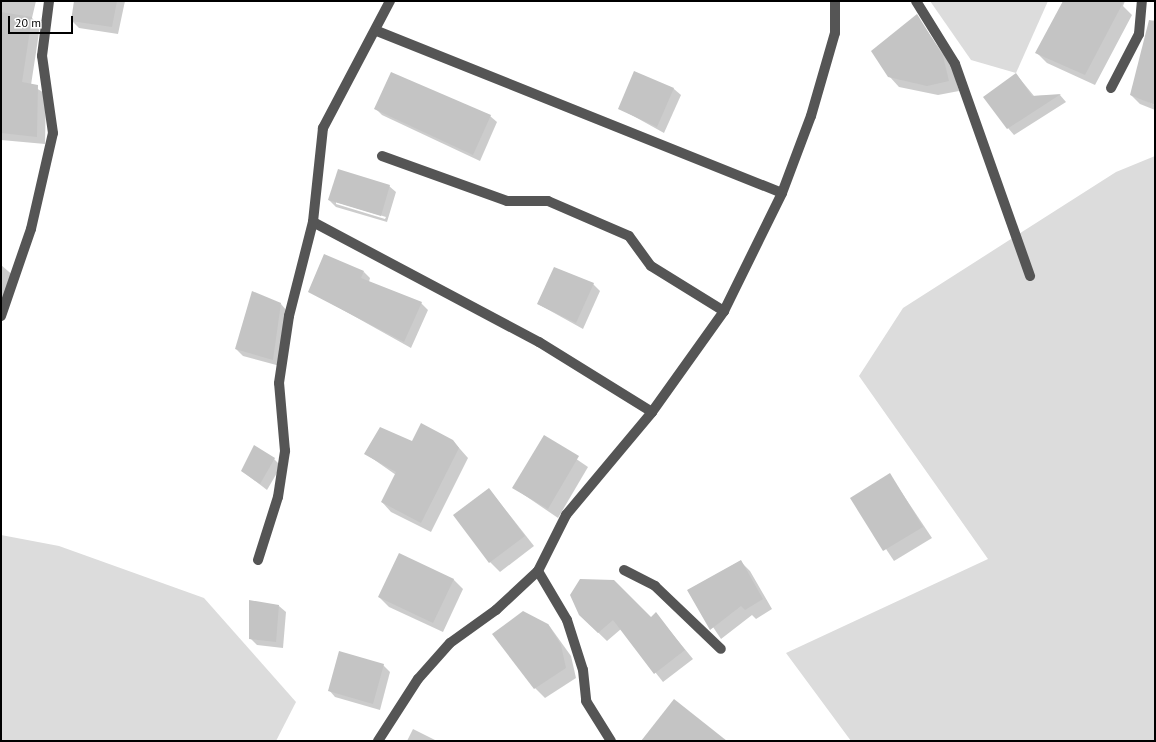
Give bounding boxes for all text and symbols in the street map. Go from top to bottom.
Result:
scale bar [10,8,75,34]
text: 20 m [15,15,41,30]

